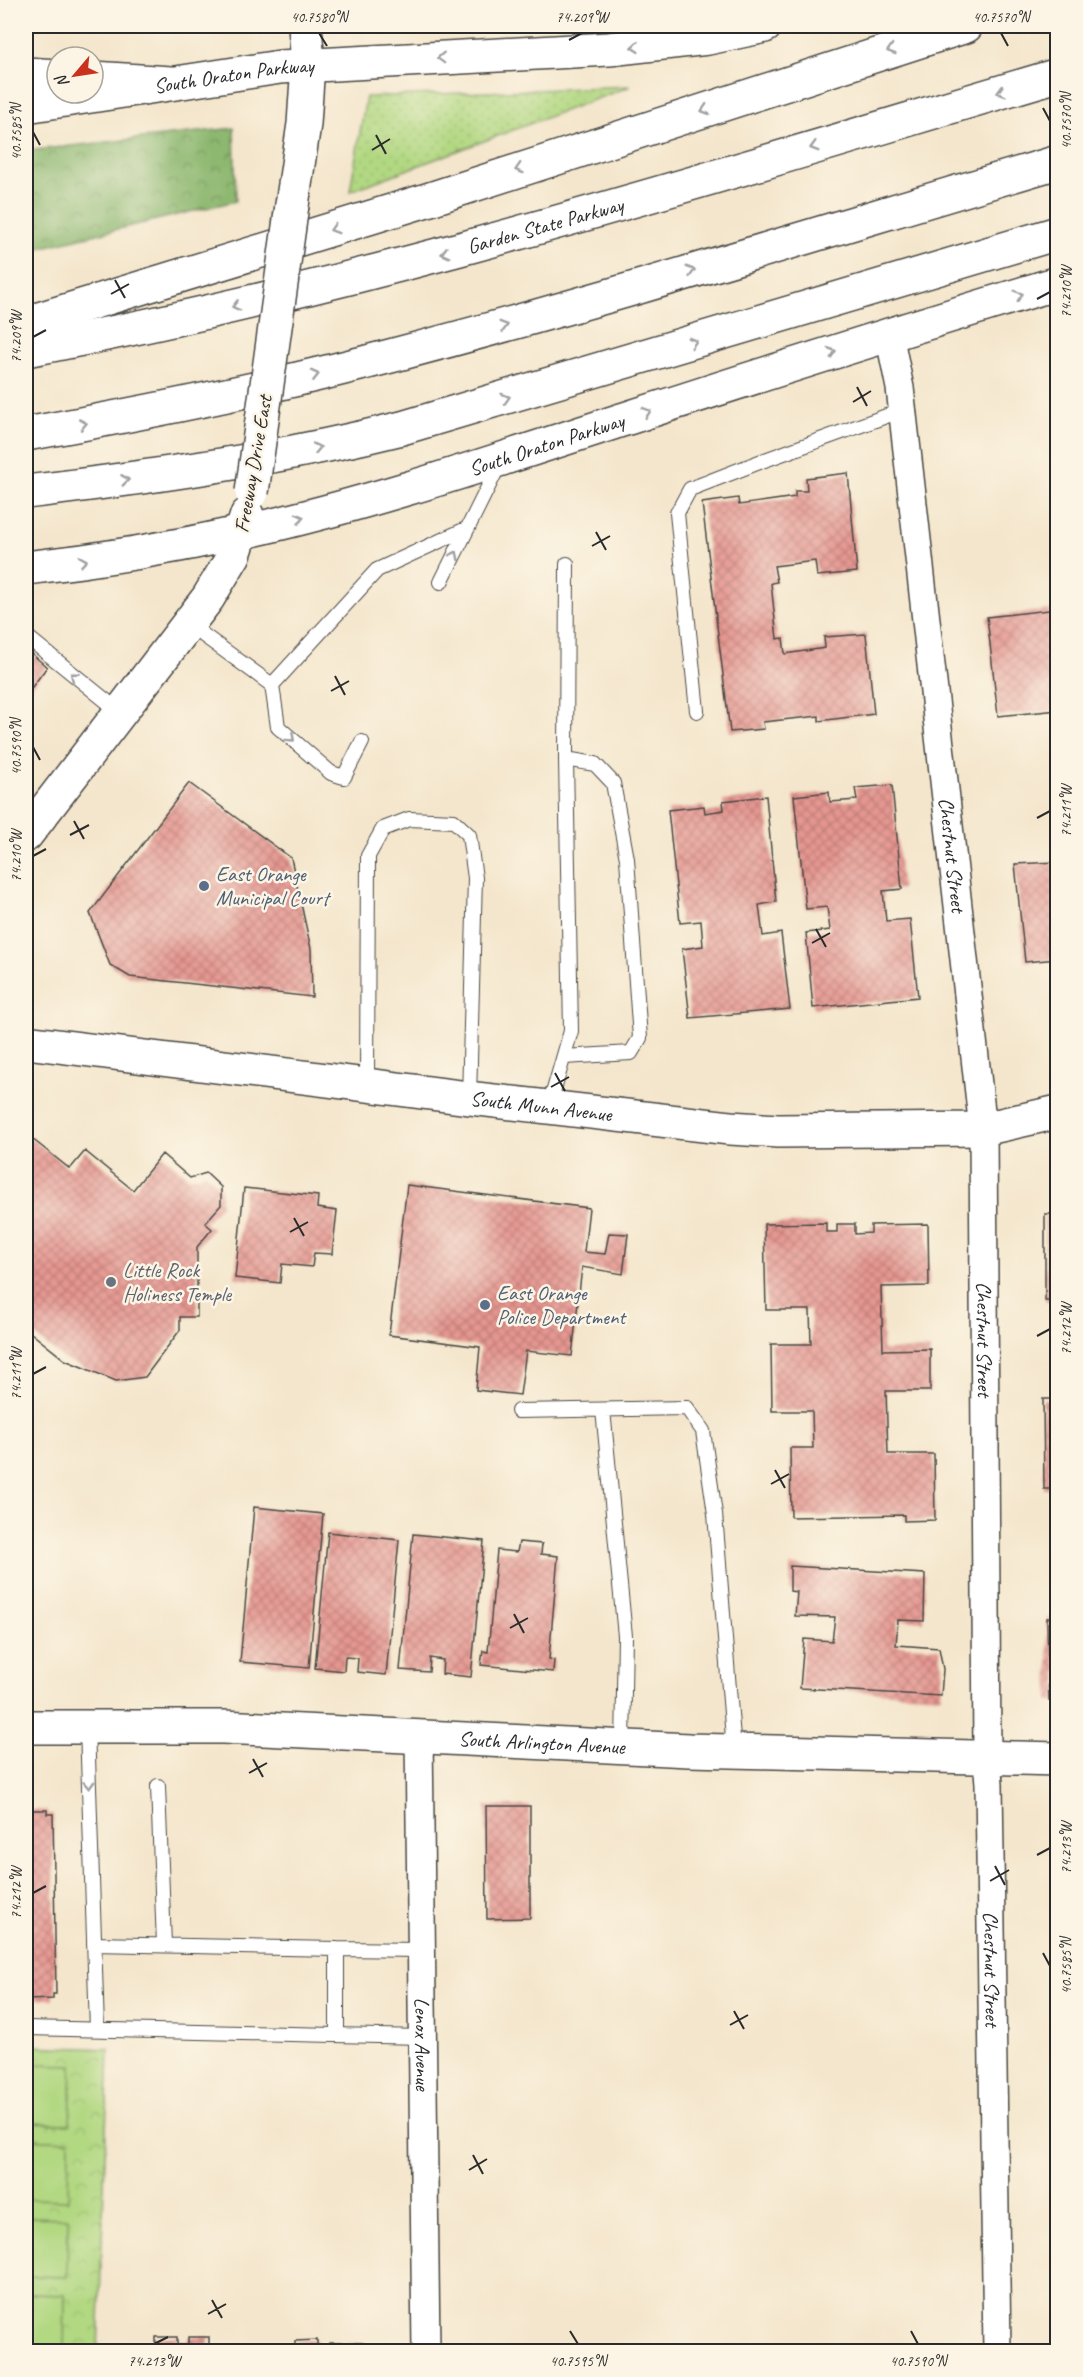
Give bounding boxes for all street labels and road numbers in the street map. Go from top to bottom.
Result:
street label: South Oraton Parkway [152,52,316,99]
street label: Garden State Parkway [464,191,628,259]
street label: Freeway Drive East [228,391,278,535]
street label: South Oraton Parkway [466,407,629,482]
street label: Chestnut Street [933,796,972,916]
street label: South Munn Avenue [469,1085,614,1127]
street label: Chestnut Street [971,1282,998,1399]
street label: South Arlington Avenue [458,1726,627,1760]
street label: Chestnut Street [978,1911,1005,2029]
street label: Lenox Avenue [409,1997,436,2092]

